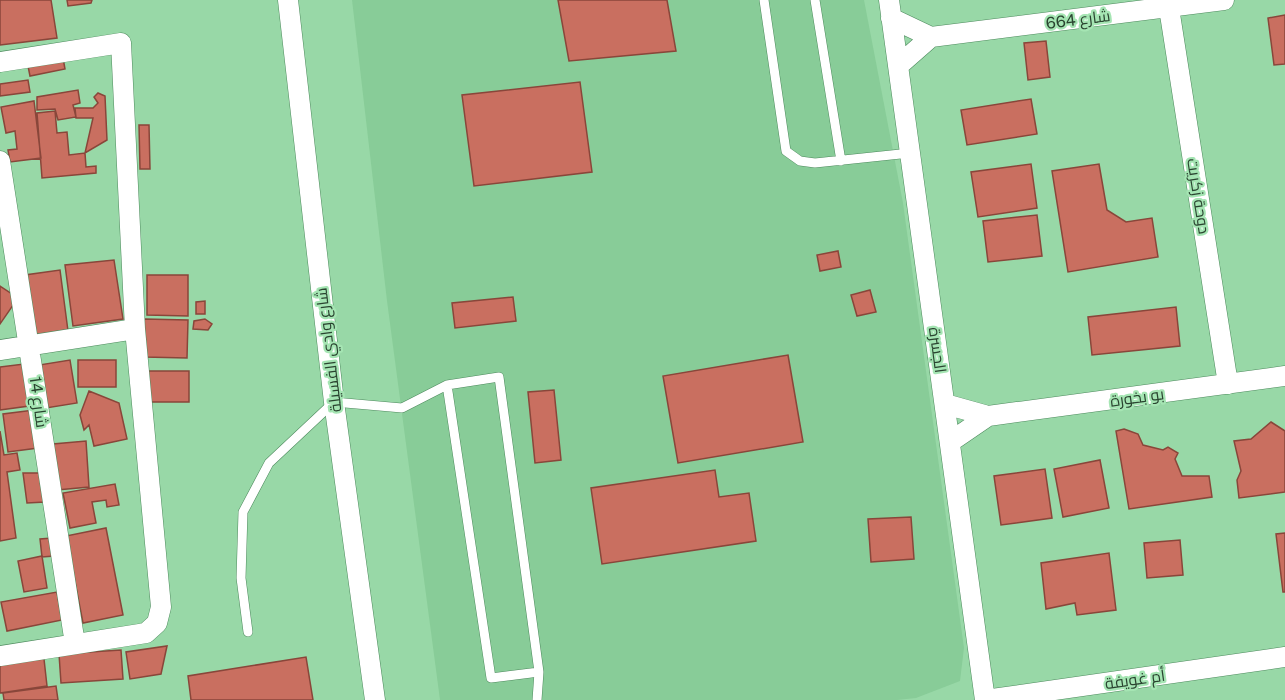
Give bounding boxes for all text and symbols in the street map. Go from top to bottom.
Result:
street label: شارع 664 [1045,6,1112,35]
street label: دوحة زكريت [1183,157,1214,235]
street label: شارع وادي الفسيلة [311,286,350,413]
street label: الجسرة [925,326,950,374]
street label: شارع 14 [24,375,51,429]
street label: بو بخورة [1109,384,1165,411]
street label: أم غويفة [1104,666,1167,695]

